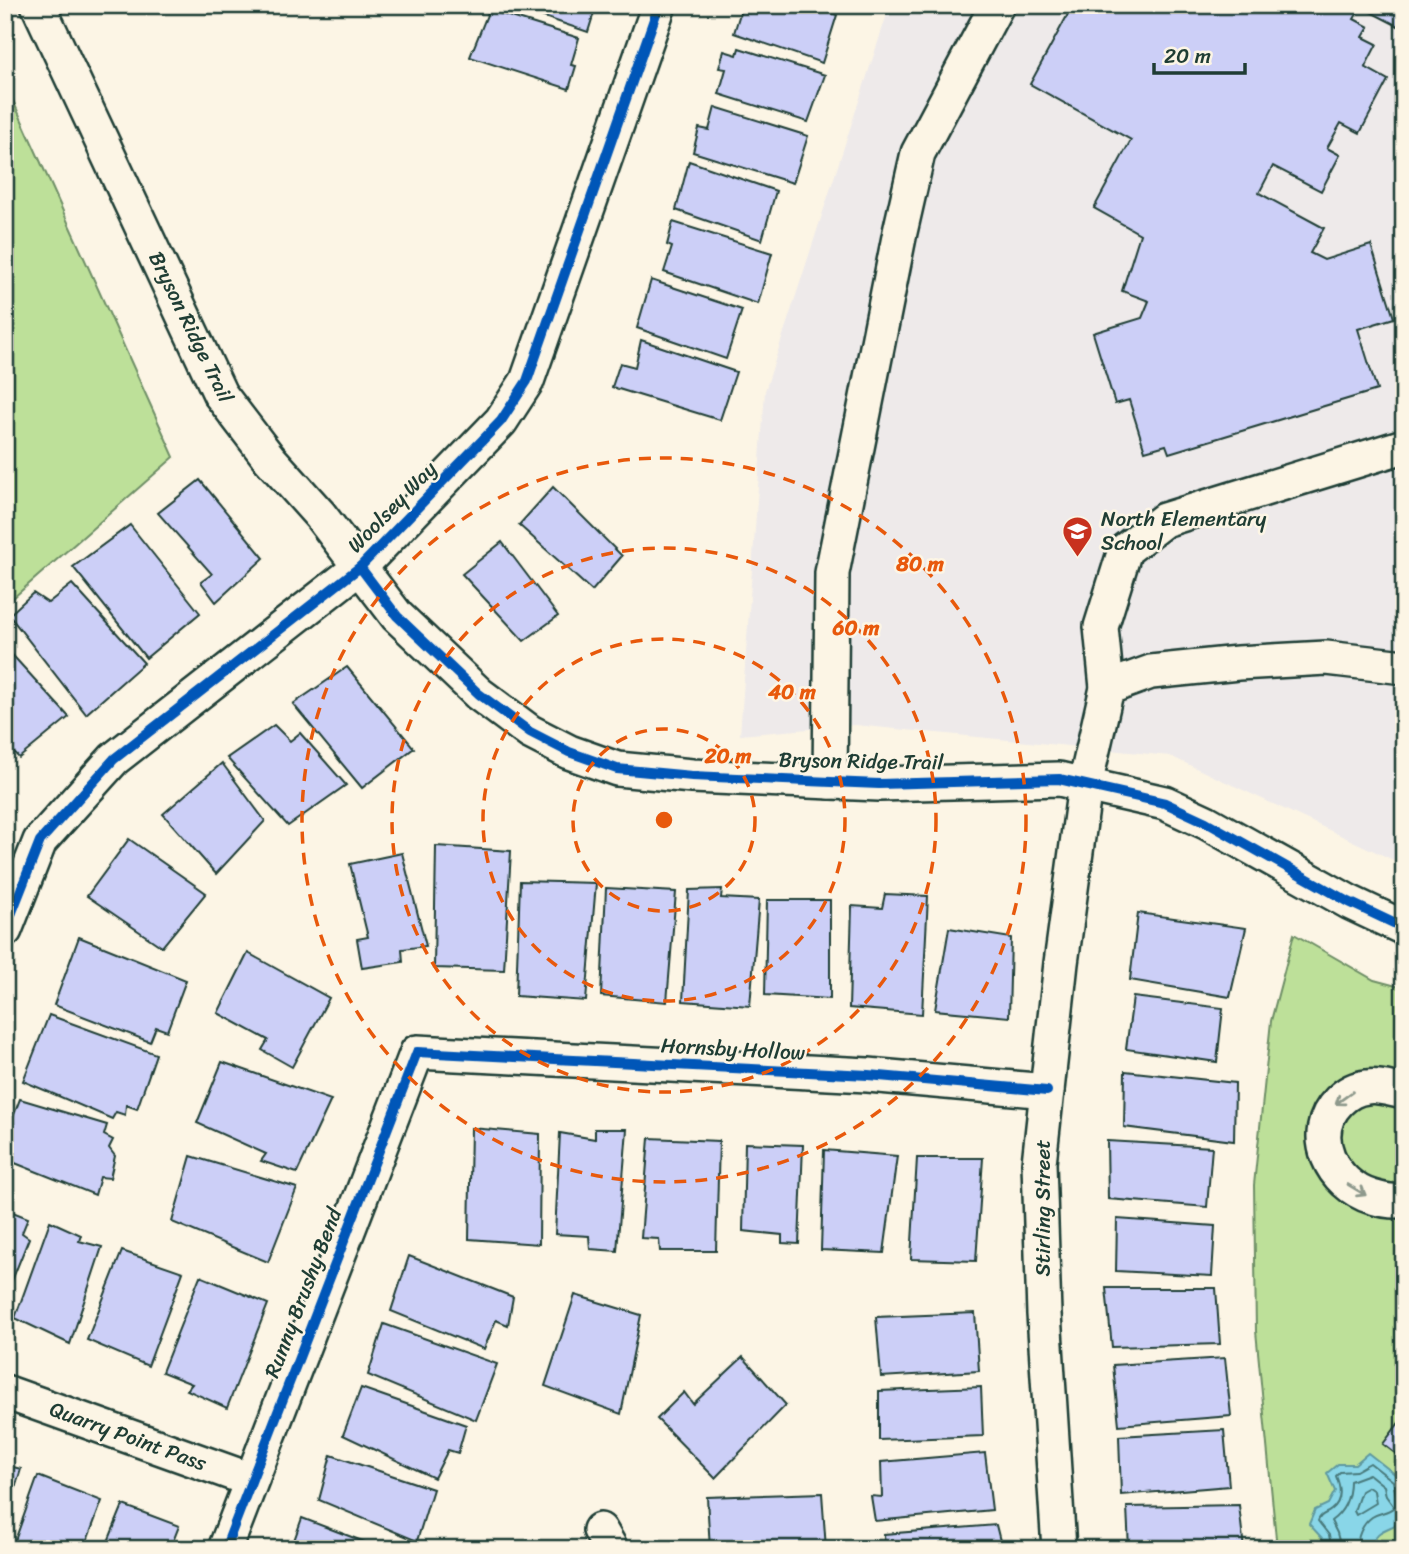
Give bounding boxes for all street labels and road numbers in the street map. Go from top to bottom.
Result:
street label: Bryson Ridge Trail [138,245,245,410]
street label: Woolsey Way [338,452,446,562]
street label: Bryson Ridge Trail [778,741,945,781]
street label: Hornsby Hollow [660,1026,807,1072]
street label: Stirling Street [1024,1140,1062,1276]
street label: Runny Brushy Bend [253,1201,354,1384]
street label: Quarry Point Pass [44,1390,212,1482]

